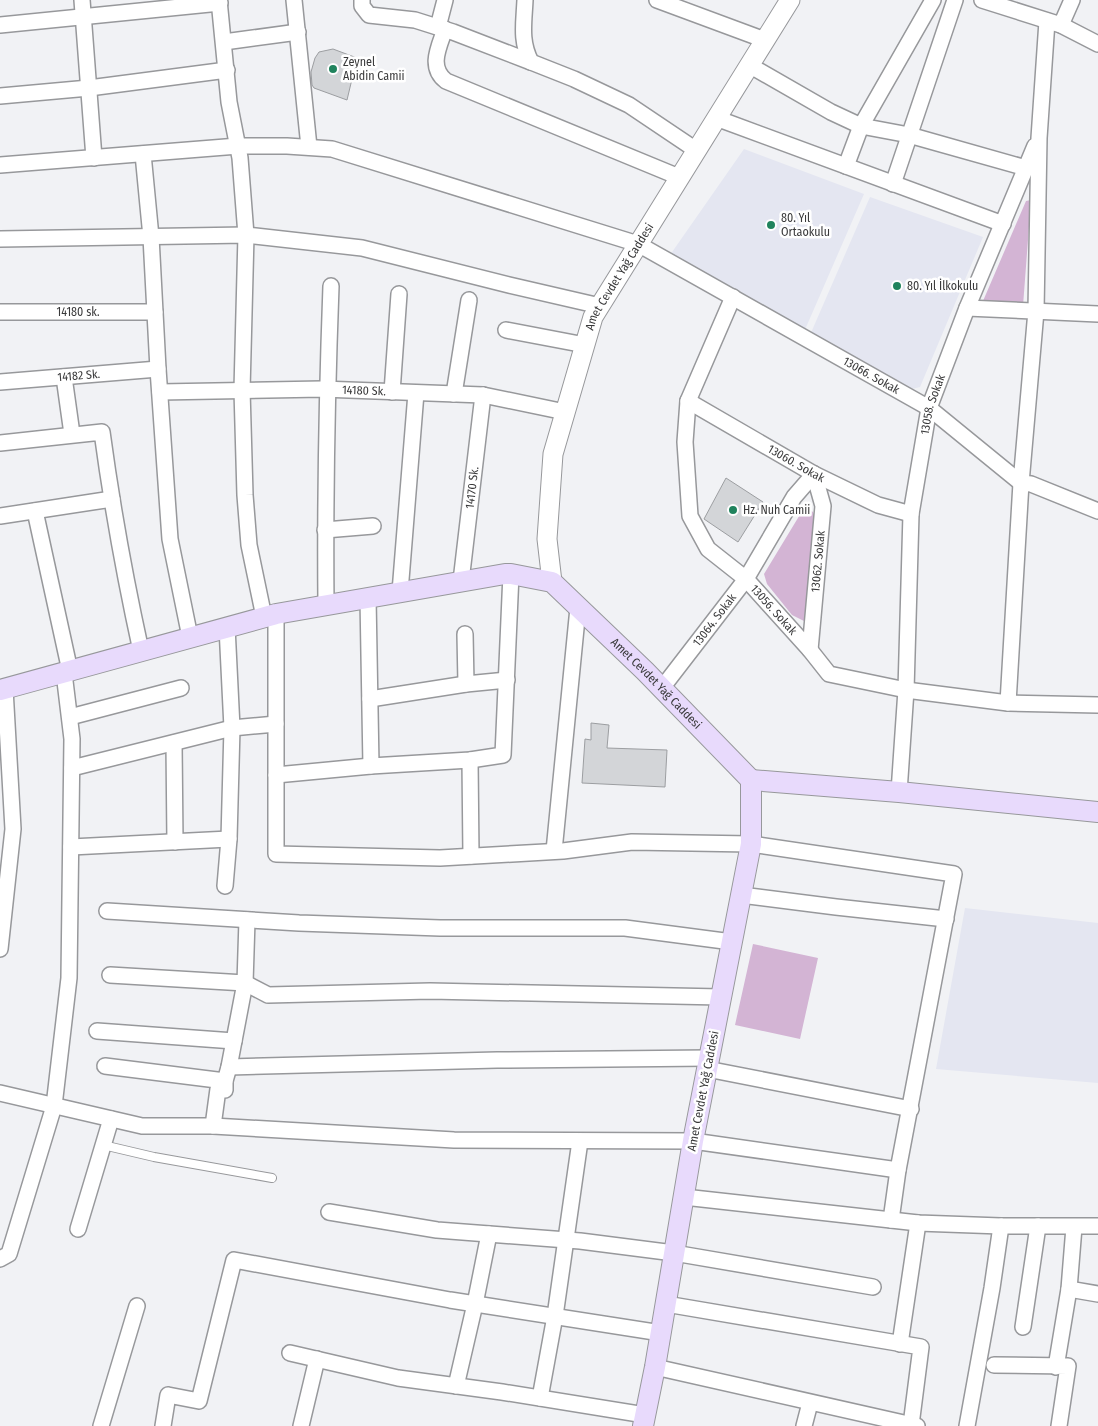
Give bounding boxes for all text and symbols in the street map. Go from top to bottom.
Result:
place label: Zeynel Abidin Camii [343,55,404,83]
marker: Zeynel Abidin Camii [327,63,339,75]
place label: 80. Yıl Ortaokulu [781,211,830,239]
marker: 80. Yıl Ortaokulu [765,219,777,231]
street label: Amet Cevdet Yağ Caddesi [582,221,657,332]
place label: 80. Yıl İlkokulu [907,278,978,293]
marker: 80. Yıl İlkokulu [891,280,903,292]
street label: 14180 sk. [57,305,100,319]
street label: 13066. Sokak [840,354,902,397]
street label: 14182 Sk. [57,367,101,384]
street label: 13058. Sokak [918,372,948,436]
street label: 14180 Sk. [342,383,387,398]
street label: 13060. Sokak [765,442,827,485]
street label: 14170 Sk. [463,465,482,510]
place label: Hz. Nuh Camii [743,503,810,517]
marker: Hz. Nuh Camii [727,504,739,516]
street label: 13062. Sokak [808,529,828,593]
street label: 13056. Sokak [748,582,800,638]
street label: 13064. Sokak [690,590,739,649]
street label: Amet Cevdet Yağ Caddesi [608,635,704,732]
street label: Amet Cevdet Yağ Caddesi [684,1030,722,1152]

